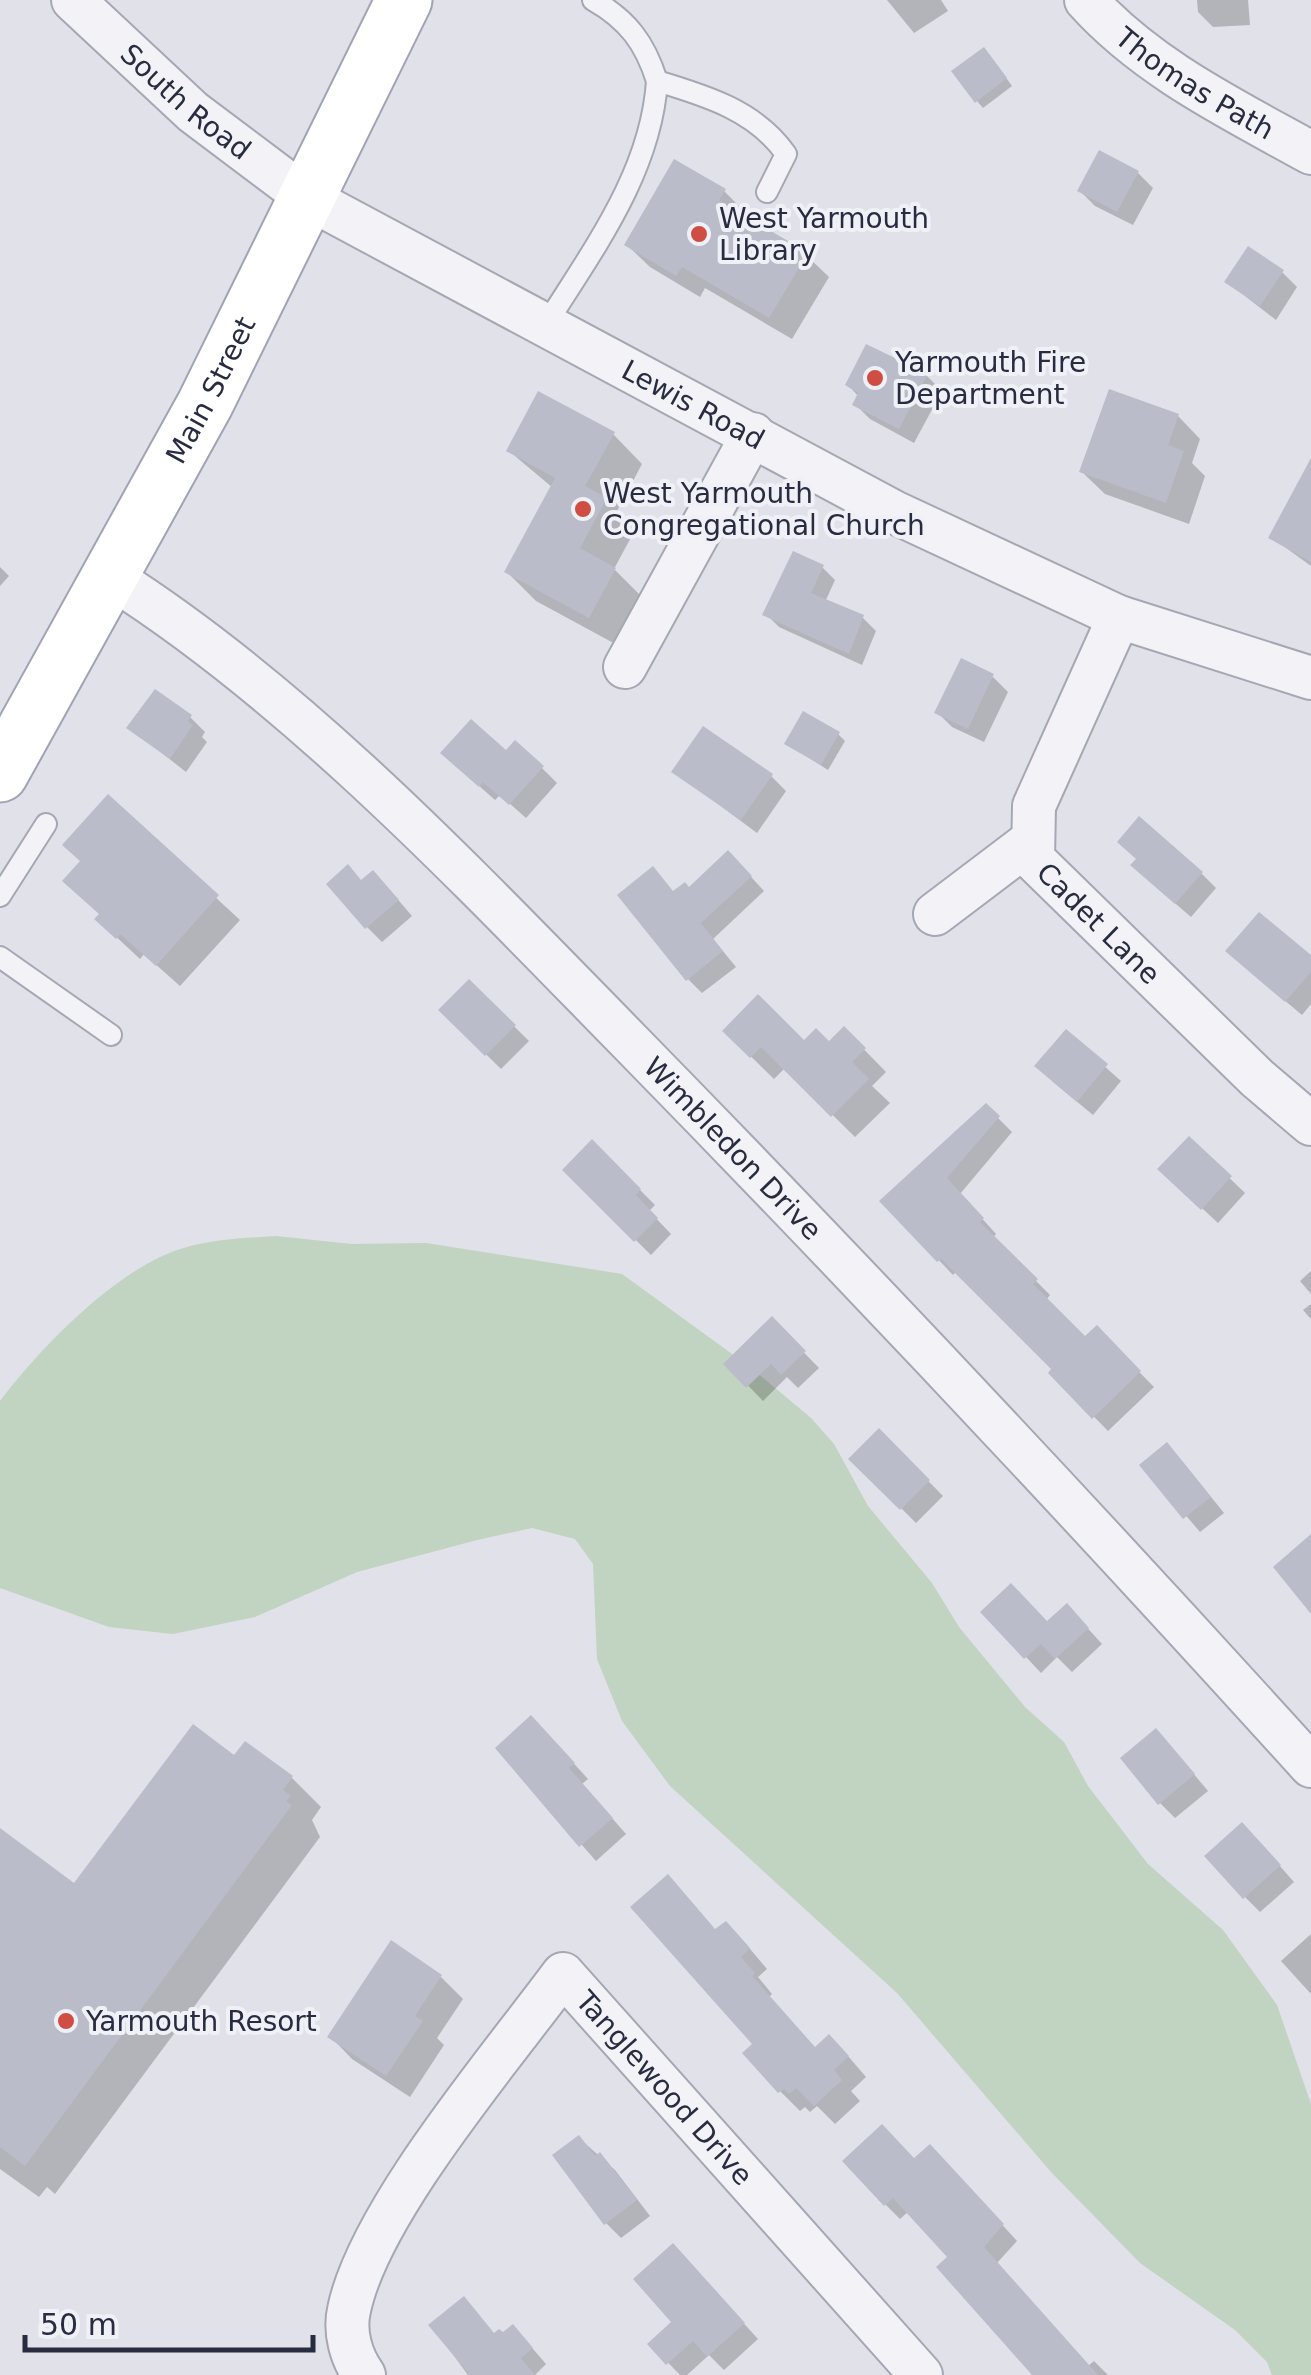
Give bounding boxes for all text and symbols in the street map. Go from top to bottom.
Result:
street label: Thomas Path [1108,20,1280,146]
street label: South Road [114,37,257,167]
place label: West Yarmouth Library [719,202,929,267]
marker: West Yarmouth Library [688,223,710,245]
street label: Main Street [159,311,262,469]
place label: Yarmouth Fire Department [894,346,1086,411]
street label: Lewis Road [616,353,770,457]
marker: Yarmouth Fire Department [864,367,886,389]
place label: West Yarmouth Congregational Church [603,477,925,542]
marker: West Yarmouth Congregational Church [572,498,594,520]
street label: Cadet Lane [1030,856,1167,991]
street label: Wimbledon Drive [637,1050,828,1247]
street label: Tanglewood Drive [568,1984,759,2192]
place label: Yarmouth Resort [85,2005,317,2038]
marker: Yarmouth Resort [55,2010,77,2032]
scale bar [25,2290,312,2352]
text: 50 m [40,2307,117,2342]

